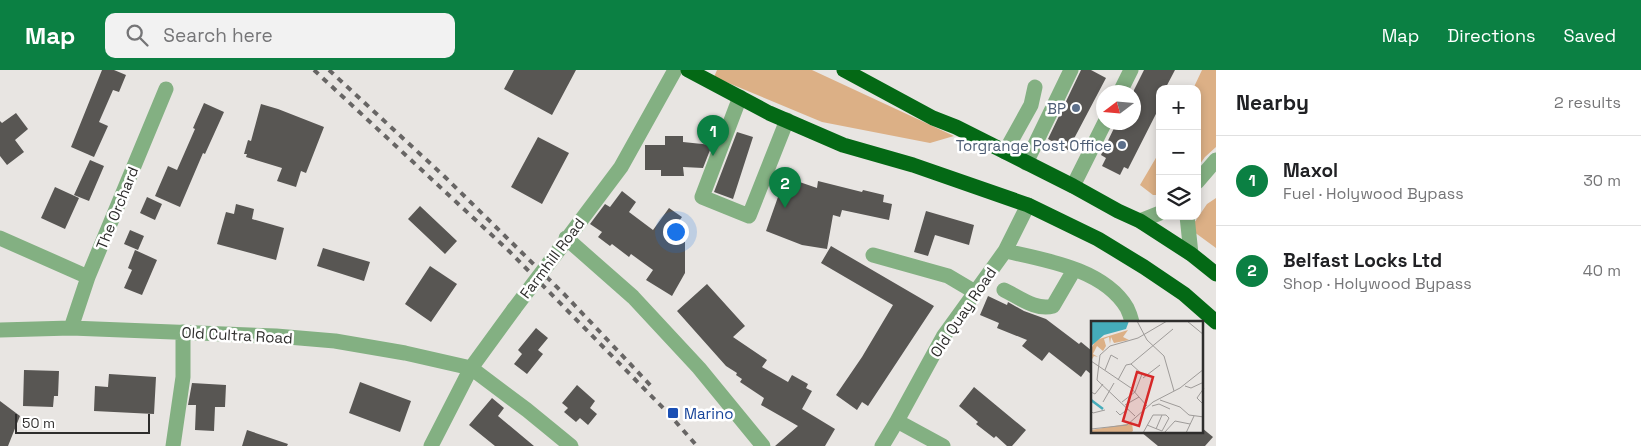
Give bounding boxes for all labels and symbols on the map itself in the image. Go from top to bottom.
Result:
north arrow [1096,85,1141,130]
place label: BP [1047,99,1066,118]
marker: BP [1070,102,1082,114]
pin: 1 [697,115,729,156]
place label: Torgrange Post Office [956,136,1112,155]
marker: Torgrange Post Office [1116,139,1128,151]
street label: The Orchard [92,164,142,252]
pin: 2 [769,167,801,208]
street label: Farmhill Road [516,214,588,302]
your location [663,219,689,245]
street label: Old Quay Road [926,263,1000,361]
inset map [1091,321,1204,434]
street label: Old Cultra Road [181,323,293,347]
place label: Marino [684,404,733,423]
marker: Marino [666,406,680,420]
scale bar [15,411,150,434]

